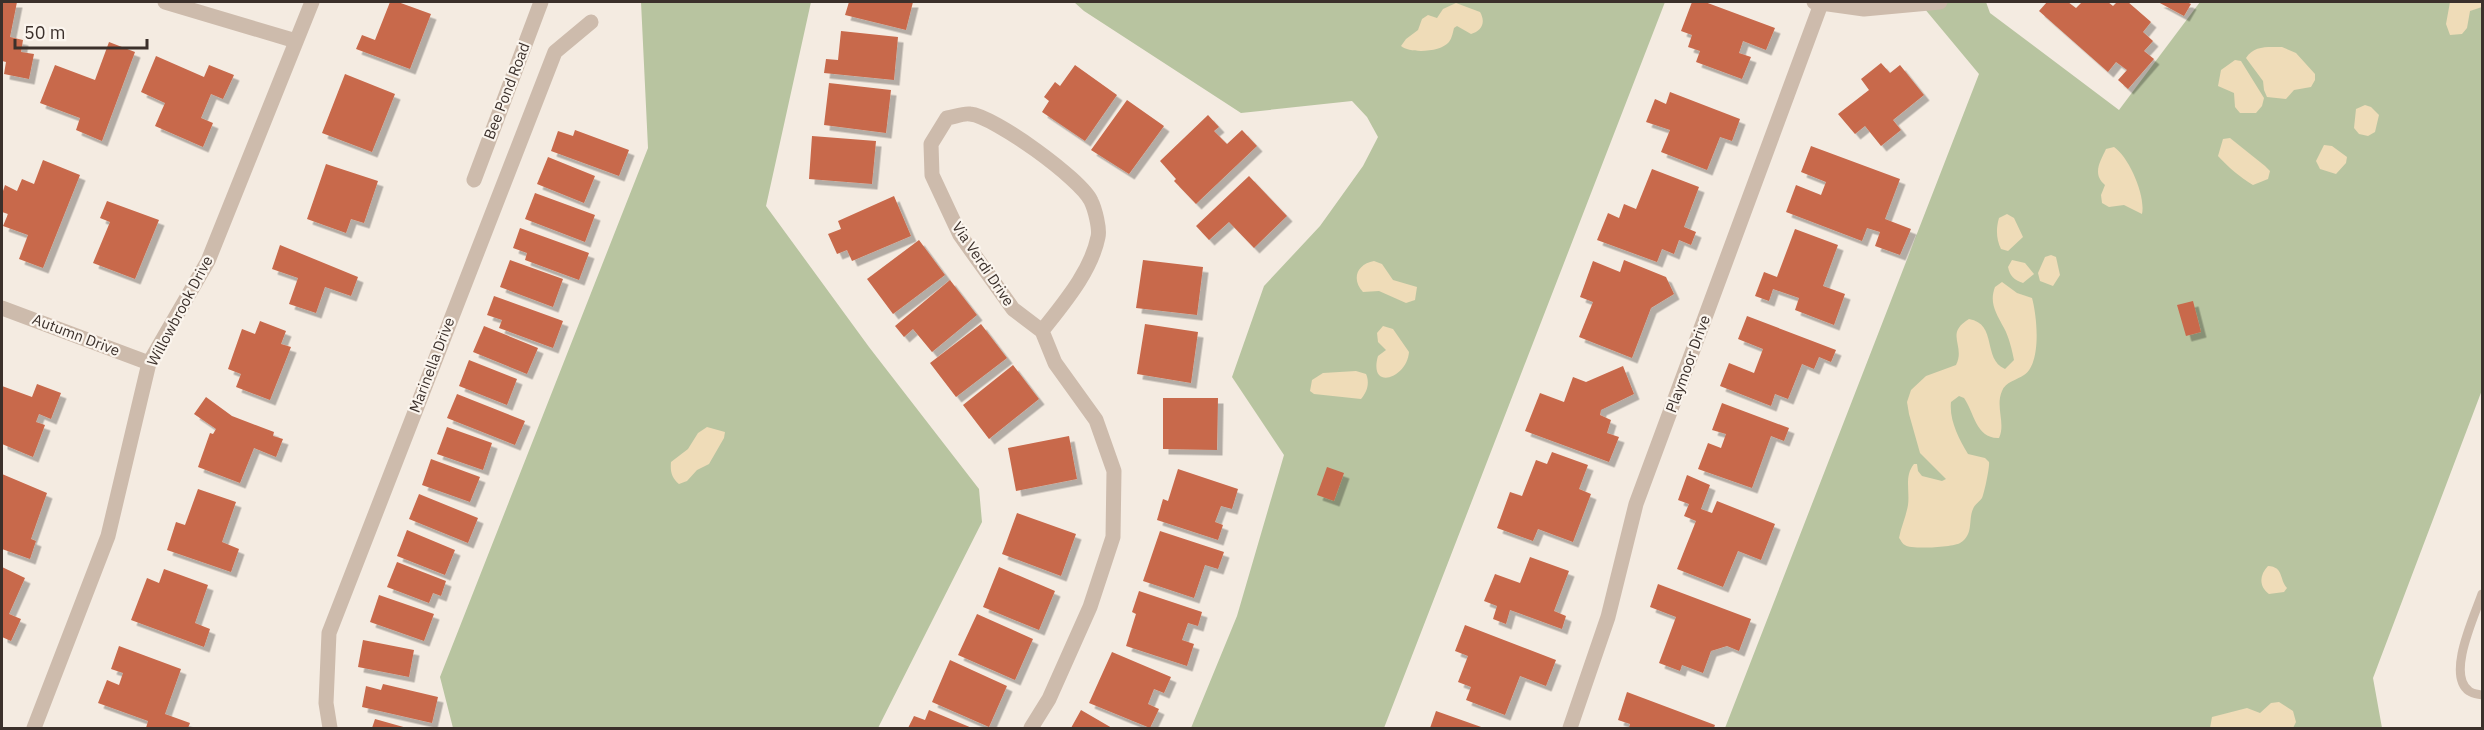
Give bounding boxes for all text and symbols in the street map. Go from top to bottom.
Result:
scale bar [15,12,147,50]
text: 50 m [24,21,66,44]
street label: Bee Pond Road [479,40,534,142]
street label: Via Verdi Drive [948,218,1019,309]
street label: Willowbrook Drive [142,252,217,369]
street label: Autumn Drive [30,309,122,360]
street label: Playmoor Drive [1661,312,1714,415]
street label: Marinella Drive [405,314,458,415]

